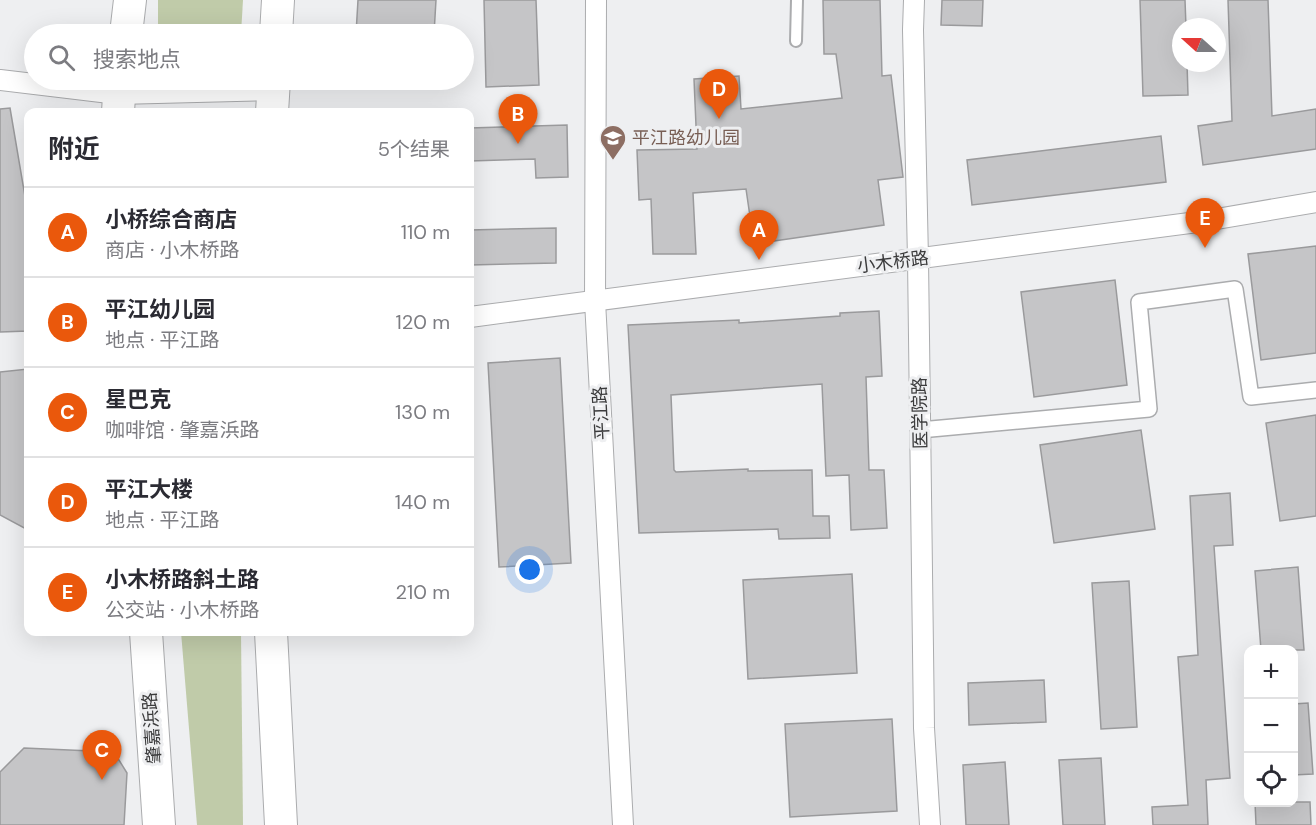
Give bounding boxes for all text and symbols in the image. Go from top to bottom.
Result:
north arrow [1172,18,1226,72]
search box [24,24,474,90]
icon: search [45,41,78,74]
text: 搜索地点 [93,45,181,74]
pin: D [700,70,738,119]
pin: B [498,94,538,144]
school or university icon: 平江路幼儿园 [598,123,628,161]
place label: 平江路幼儿园 [632,126,740,150]
text: 附近 [48,132,100,166]
text: 5个结果 [378,136,450,162]
pin: E [1186,198,1224,248]
text: 小桥综合商店 [105,205,237,234]
pin: A [740,210,778,260]
text: A [60,219,75,245]
text: 110 m [401,219,450,245]
text: 商店 · 小木桥路 [105,237,240,263]
street label: 小木桥路 [856,246,930,278]
text: 平江幼儿园 [105,295,215,324]
text: B [61,309,74,335]
text: 120 m [396,309,450,335]
text: 地点 · 平江路 [105,327,220,353]
street label: 医学院路 [907,377,933,449]
text: 星巴克 [105,385,171,414]
street label: 平江路 [588,385,614,441]
text: C [60,399,75,425]
text: 130 m [395,399,450,425]
text: 咖啡馆 · 肇嘉浜路 [105,417,260,443]
text: 平江大楼 [105,475,193,504]
text: D [60,489,75,515]
text: 140 m [395,489,450,515]
text: 地点 · 平江路 [105,507,220,533]
your location [515,555,544,584]
text: 小木桥路斜土路 [105,565,259,594]
text: E [62,579,73,605]
text: 210 m [395,579,450,605]
text: 公交站 · 小木桥路 [105,597,260,623]
map controls [1244,645,1298,807]
button: + [1244,645,1298,699]
street label: 肇嘉浜路 [138,691,166,765]
button: − [1244,699,1298,753]
pin: C [82,730,122,780]
button: locate [1244,753,1298,807]

